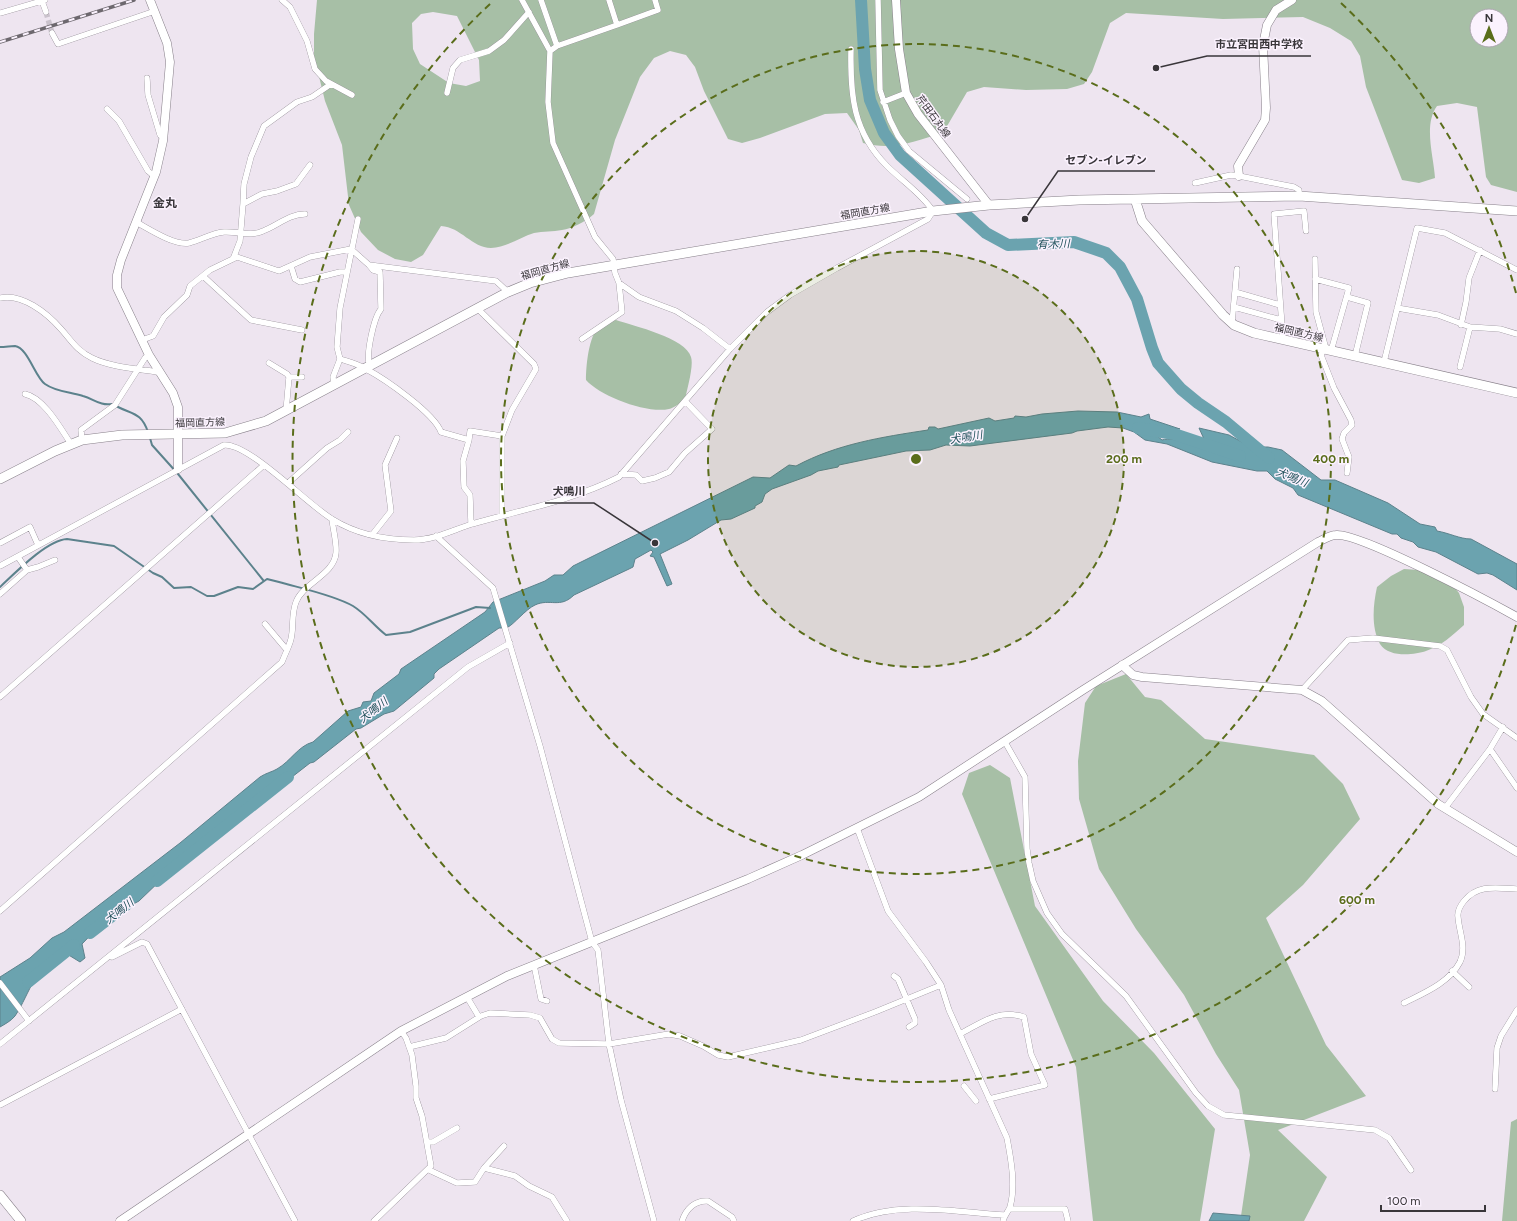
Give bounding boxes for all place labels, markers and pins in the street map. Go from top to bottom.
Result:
callout: 市立宮田西中学校 [1207,33,1311,56]
callout: セブン-イレブン [1058,148,1155,171]
centre of rings [909,452,923,466]
callout: 犬鳴川 [545,480,594,503]

